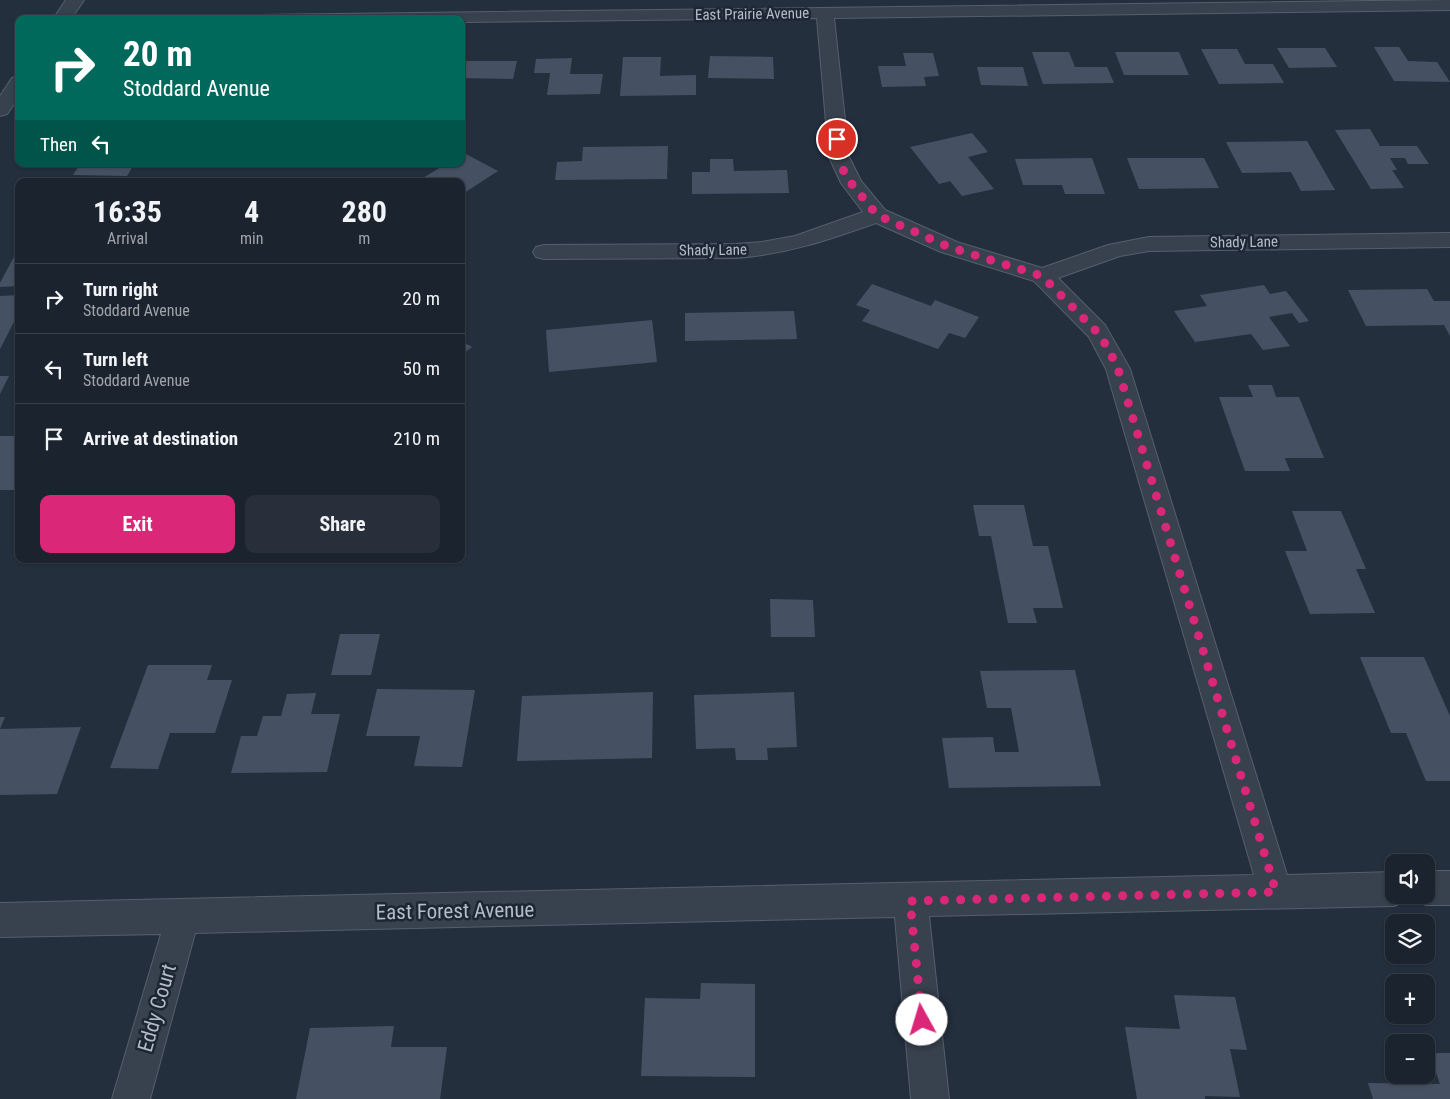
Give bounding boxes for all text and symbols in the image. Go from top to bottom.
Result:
street label: East Prairie Avenue [695,4,809,24]
text: 20 m [123,34,192,75]
icon: right [40,35,105,100]
text: Stoddard Avenue [123,76,270,101]
pin [816,118,858,160]
icon: arrive [823,125,851,153]
icon: left [87,130,115,158]
text: Then [40,133,77,156]
text: 16:35 [93,194,162,229]
text: 4 [244,194,259,229]
text: 280 [341,194,387,229]
text: Arrival [107,229,148,248]
text: min [240,229,263,248]
text: m [358,229,370,248]
street label: Shady Lane [1210,232,1278,252]
street label: Shady Lane [679,240,747,260]
text: Turn right [83,278,158,301]
icon: right [40,285,68,313]
text: 20 m [403,287,440,310]
text: Stoddard Avenue [83,301,190,320]
text: Turn left [83,348,148,371]
icon: left [40,355,68,383]
text: 50 m [403,357,440,380]
text: Stoddard Avenue [83,371,190,390]
icon: arrive [40,425,68,453]
text: Arrive at destination [83,427,238,450]
text: 210 m [393,427,440,450]
button: Exit [40,495,235,553]
button: Share [245,495,440,553]
map controls [1385,854,1435,1084]
button: sound [1385,854,1435,904]
street label: East Forest Avenue [375,898,535,924]
button: layers [1385,914,1435,964]
street label: Eddy Court [133,961,181,1055]
button: + [1385,974,1435,1024]
position arrow [895,993,947,1045]
button: − [1385,1034,1435,1084]

